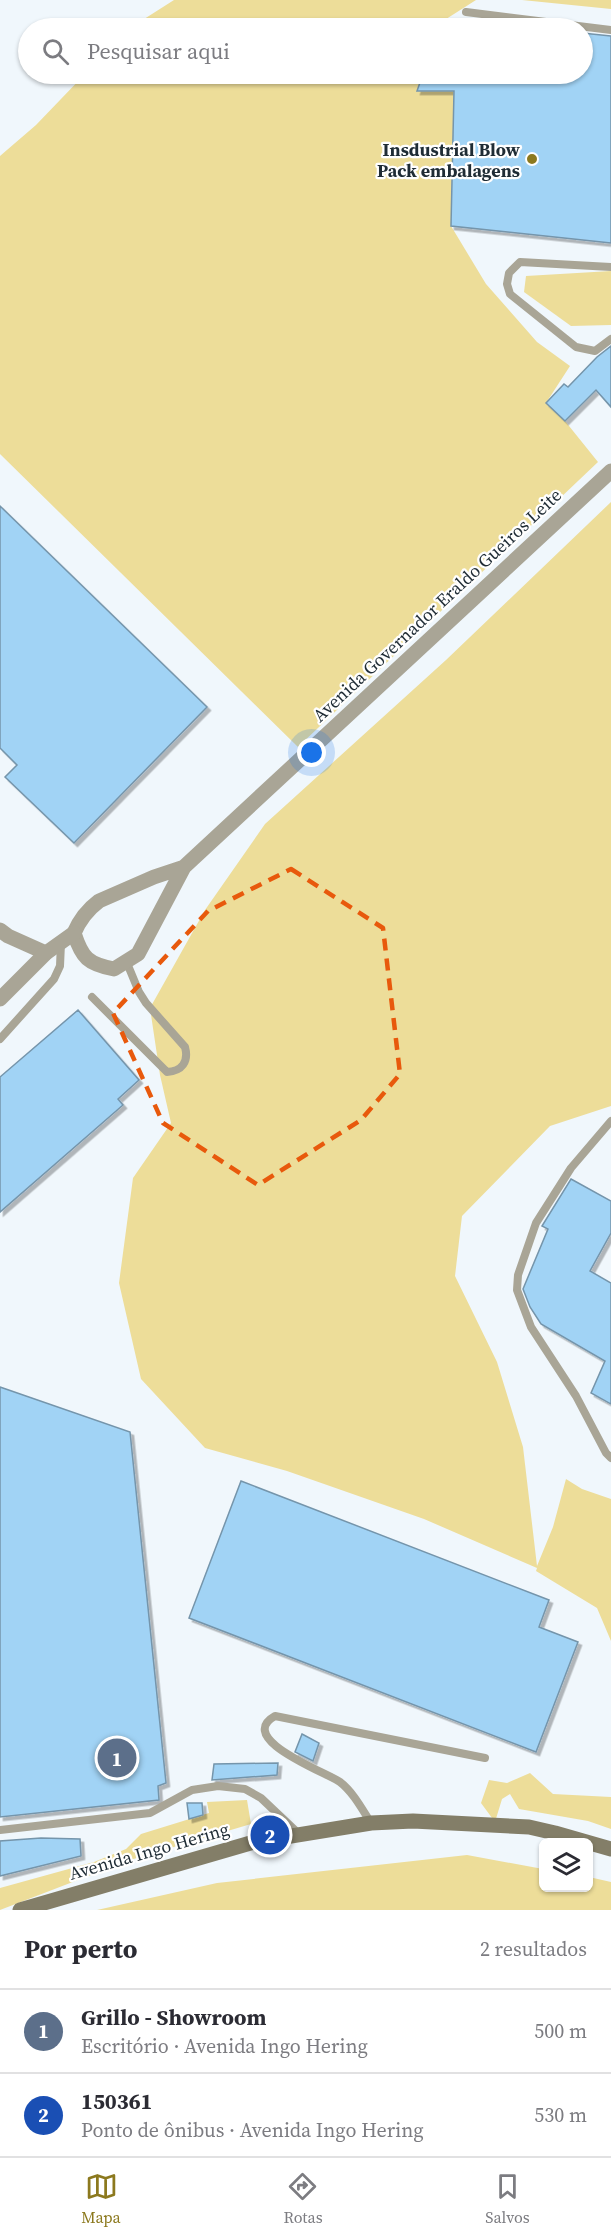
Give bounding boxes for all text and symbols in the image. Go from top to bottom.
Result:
search box [18,18,593,84]
icon: search [39,35,72,68]
text: Pesquisar aqui [87,36,230,66]
place label: Insdustrial Blow Pack embalagens [377,137,521,183]
marker: Insdustrial Blow Pack embalagens [525,152,539,166]
street label: Avenida Governador Eraldo Gueiros Leite [307,483,567,727]
your location [297,738,326,767]
pin: 1 [98,1736,136,1780]
pin: 2 [250,1812,290,1858]
street label: Avenida Ingo Hering [66,1816,232,1886]
map controls [539,1838,593,1892]
button: layers [539,1838,593,1892]
text: Por perto [24,1931,138,1967]
text: 2 resultados [480,1935,587,1963]
text: Grillo - Showroom [81,2002,266,2032]
text: 1 [38,2017,49,2045]
text: 500 m [534,2017,587,2045]
text: Escritório · Avenida Ingo Hering [81,2032,368,2060]
text: 150361 [81,2086,153,2116]
text: 2 [38,2101,49,2129]
text: 530 m [534,2101,587,2129]
text: Ponto de ônibus · Avenida Ingo Hering [81,2116,424,2144]
tab: Mapa [81,2170,121,2228]
tab: Rotas [283,2170,323,2228]
tab: Salvos [485,2170,530,2228]

